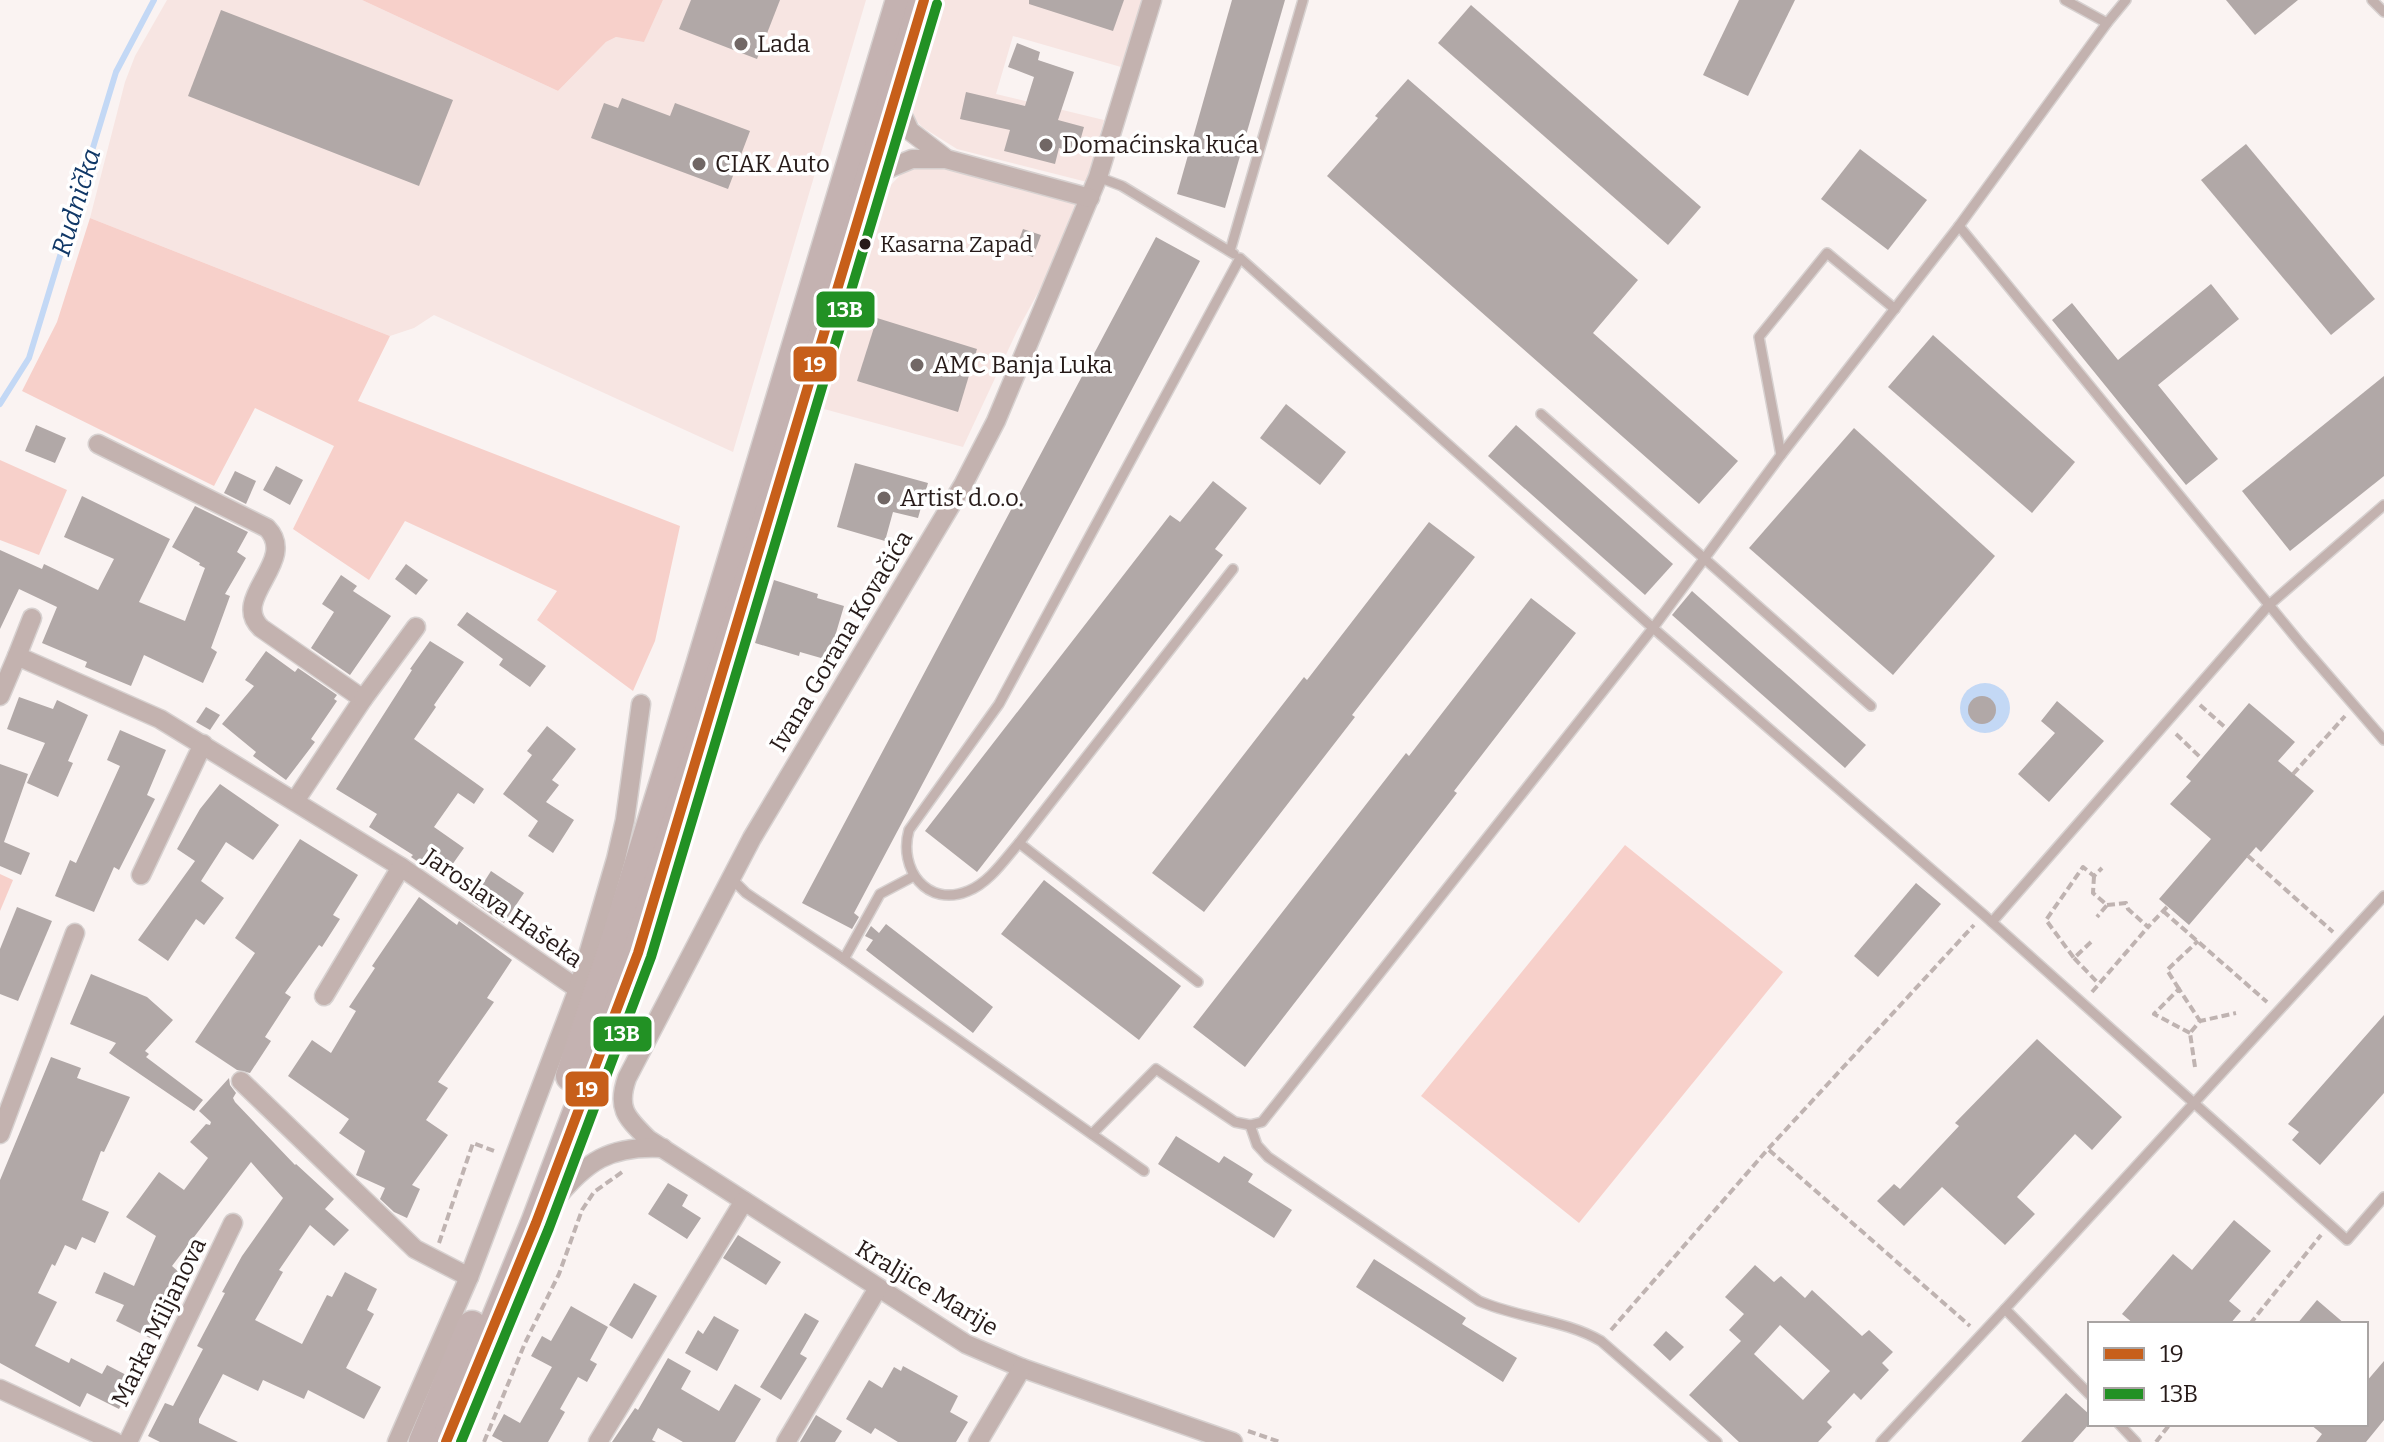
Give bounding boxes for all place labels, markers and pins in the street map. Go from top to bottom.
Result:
place label: Lada [757,30,810,58]
marker: Lada [732,35,750,53]
place label: Domaćinska kuća [1062,131,1259,159]
marker: Domaćinska kuća [1037,136,1055,154]
place label: CIAK Auto [715,150,830,178]
marker: CIAK Auto [690,155,708,173]
place label: Kasarna Zapad [880,231,1033,258]
marker: Kasarna Zapad [857,236,873,252]
place label: AMC Banja Luka [933,351,1112,379]
marker: AMC Banja Luka [908,356,926,374]
place label: Artist d.o.o. [900,484,1024,512]
marker: Artist d.o.o. [875,489,893,507]

